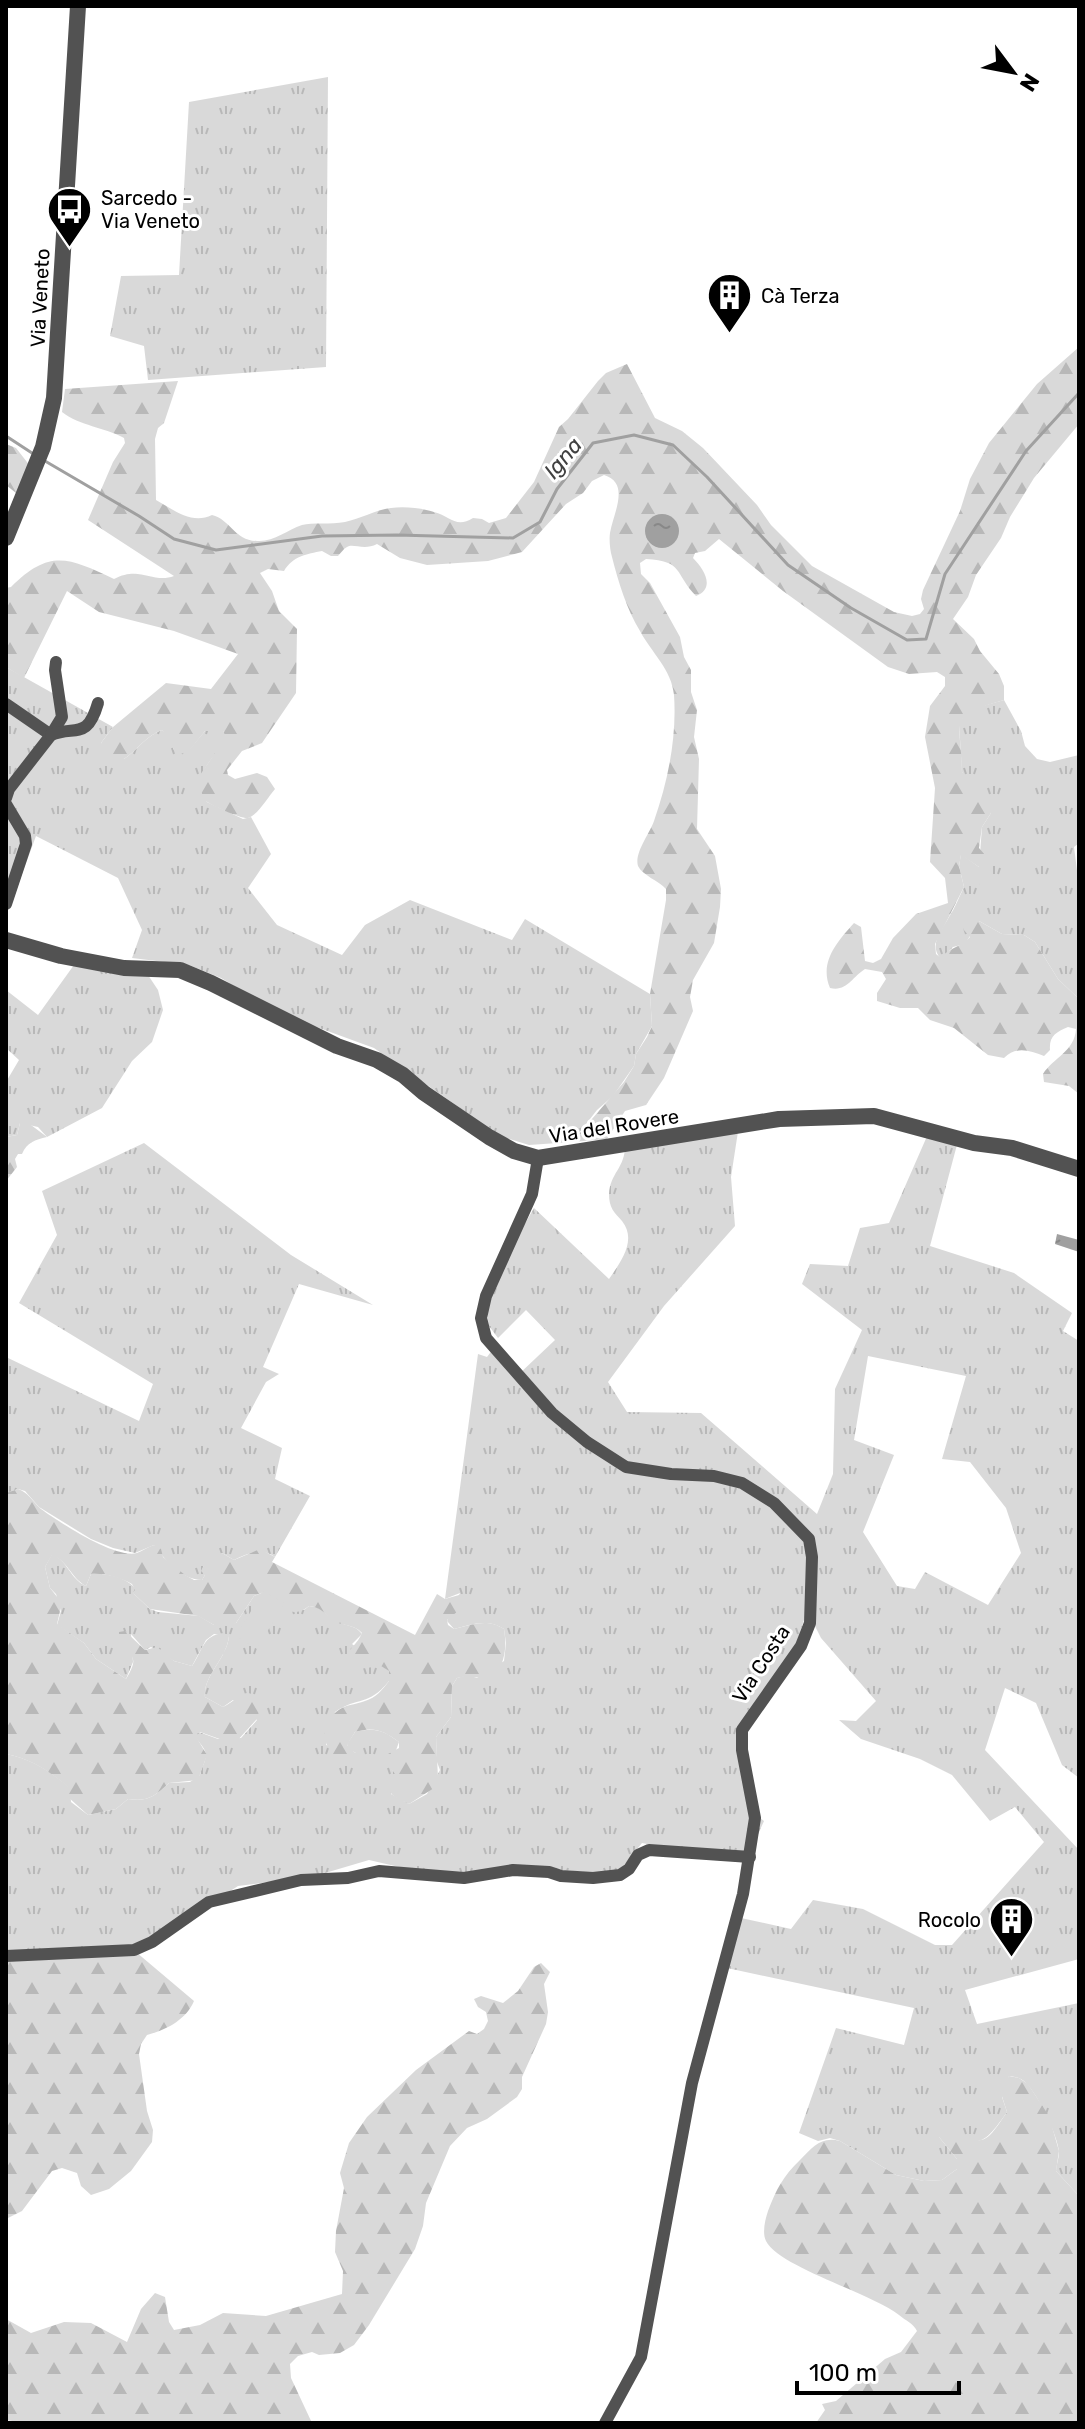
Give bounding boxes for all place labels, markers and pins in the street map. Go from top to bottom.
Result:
bus stop icon: Sarcedo - Via Veneto [46,185,94,248]
place label: Sarcedo - Via Veneto [101,186,200,233]
building icon: Cà Terza [706,272,754,335]
place label: Cà Terza [761,284,839,308]
building icon: Rocolo [988,1896,1036,1959]
place label: Rocolo [918,1908,981,1932]

